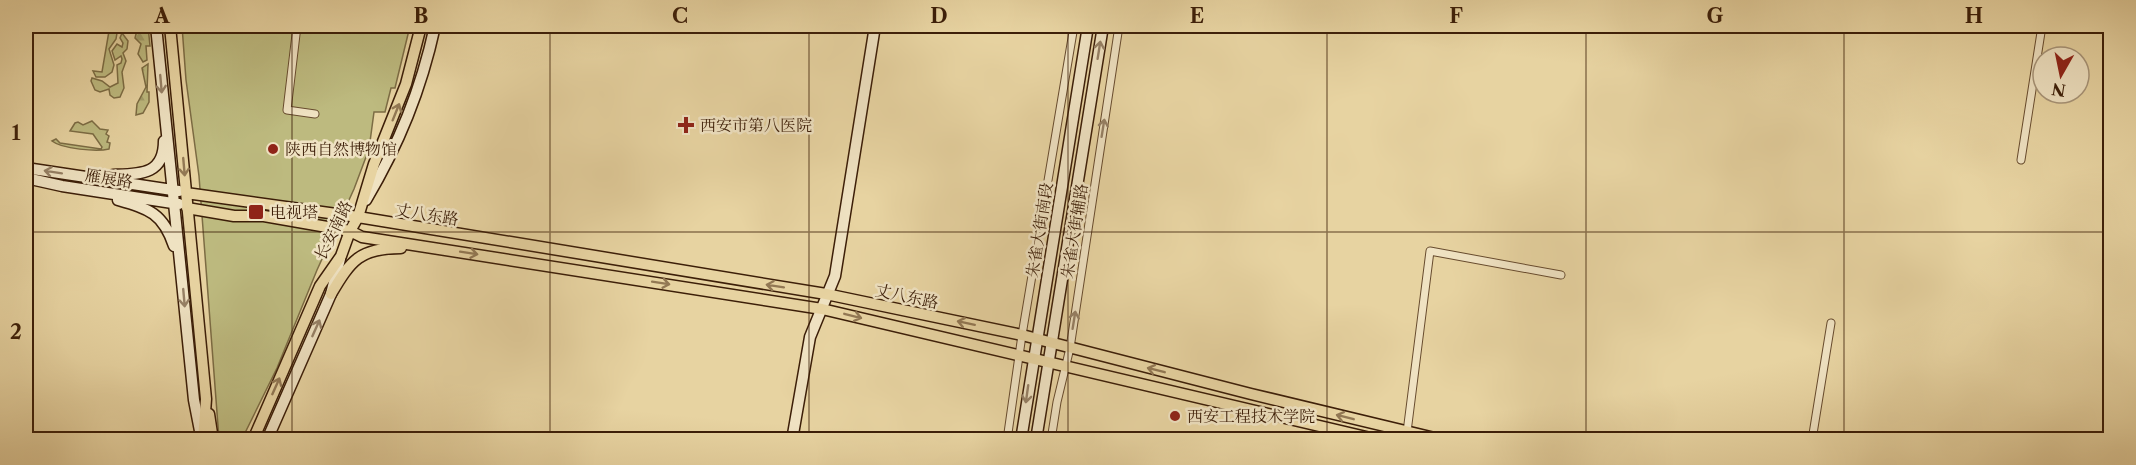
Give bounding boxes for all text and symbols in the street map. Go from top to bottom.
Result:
text: A [153,4,170,28]
text: B [414,4,429,28]
text: C [672,4,688,28]
text: D [930,4,948,28]
text: E [1190,4,1204,28]
text: F [1449,4,1463,28]
text: G [1707,4,1724,28]
text: H [1965,4,1983,28]
one-way arrow [1093,41,1104,60]
north arrow [2031,45,2091,105]
one-way arrow [156,73,167,93]
text: N [2050,79,2067,101]
one-way arrow [391,103,402,122]
place label: 西安市第八医院 [700,115,812,135]
marker: 西安市第八医院 [677,116,695,134]
one-way arrow [1098,118,1109,138]
text: 1 [12,121,21,145]
place label: 陕西自然博物馆 [285,139,397,159]
marker: 陕西自然博物馆 [266,142,280,156]
one-way arrow [179,157,190,177]
street label: 雁展路 [84,164,134,192]
one-way arrow [44,167,64,178]
street label: 朱雀大街南段 [1022,181,1056,279]
street label: 朱雀大街辅路 [1057,182,1091,280]
street label: 长安南路 [310,197,356,263]
street label: 丈八东路 [394,199,460,229]
place label: 电视塔 [270,202,318,222]
marker: 电视塔 [247,203,265,221]
one-way arrow [458,248,478,259]
one-way arrow [651,278,671,289]
one-way arrow [766,280,785,291]
street label: 丈八东路 [874,280,940,312]
one-way arrow [179,288,190,308]
one-way arrow [843,311,862,323]
one-way arrow [1068,311,1079,331]
one-way arrow [957,317,977,328]
text: 2 [10,320,22,344]
one-way arrow [311,320,322,338]
one-way arrow [1146,363,1165,375]
one-way arrow [271,377,282,396]
one-way arrow [1022,384,1033,403]
place label: 西安工程技术学院 [1187,406,1315,426]
marker: 西安工程技术学院 [1168,409,1182,423]
one-way arrow [1336,411,1355,423]

